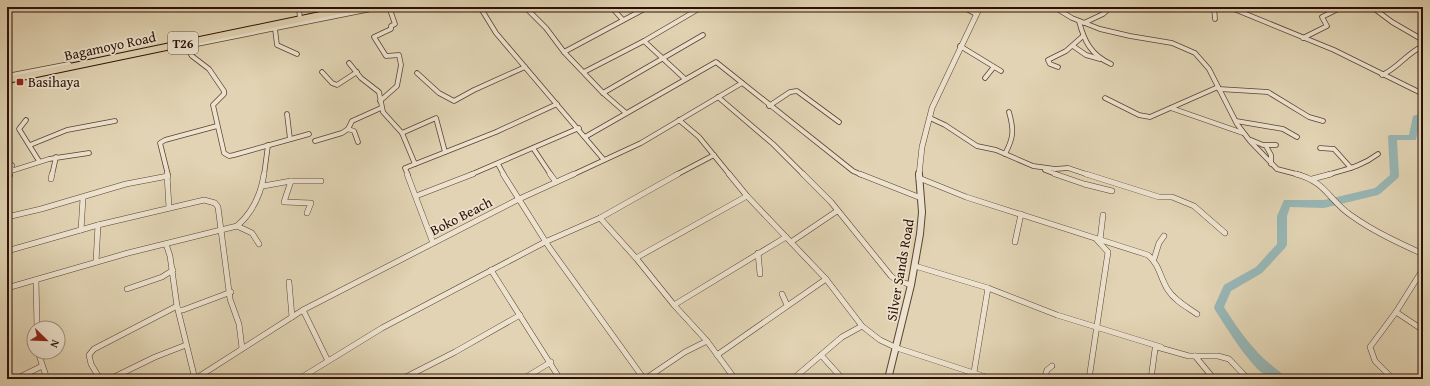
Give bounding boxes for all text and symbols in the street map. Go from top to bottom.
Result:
street label: Bagamoyo Road [62,26,158,65]
road number: T26 [168,32,198,54]
place label: Basihaya [28,72,80,92]
marker: Basihaya [15,77,25,87]
street label: Boko Beach [427,192,496,240]
street label: Silver Sands Road [881,217,919,323]
north arrow [26,320,66,360]
text: N [46,337,64,351]

